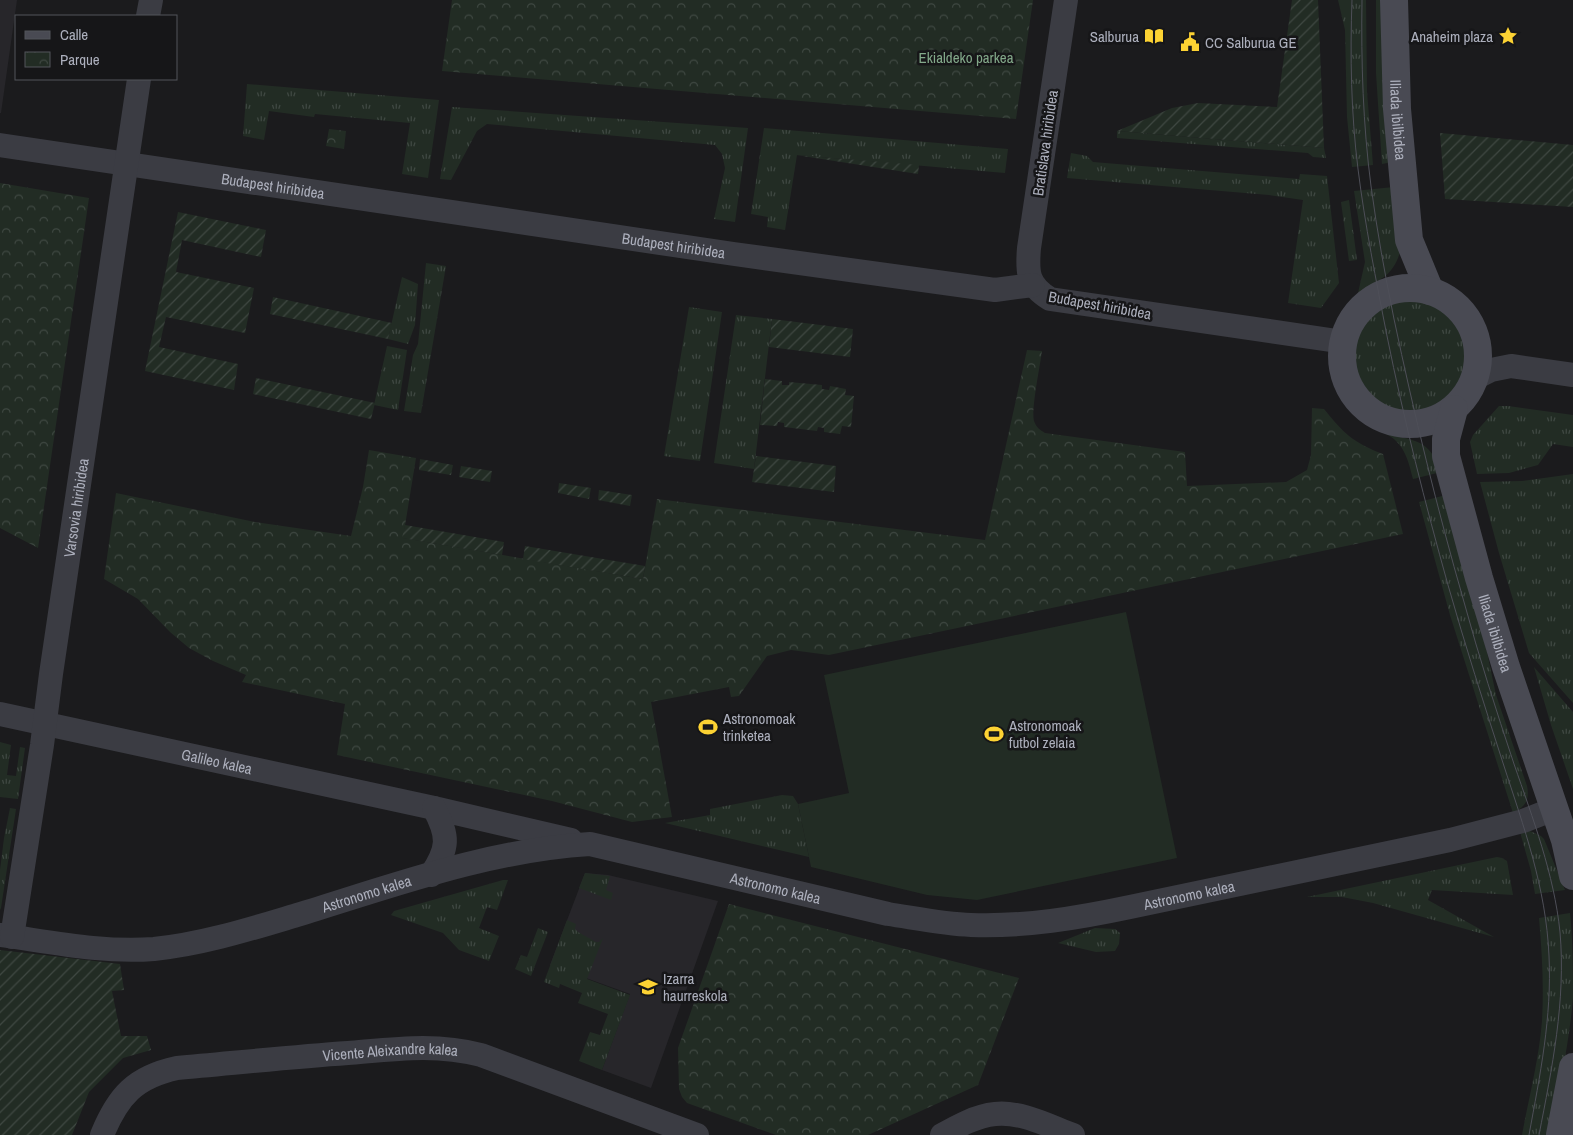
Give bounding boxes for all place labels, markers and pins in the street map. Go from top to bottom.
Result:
library icon: Salburua [1143,25,1165,47]
place icon: Anaheim plaza [1497,25,1519,47]
place label: Salburua [1090,26,1139,47]
place label: Anaheim plaza [1410,26,1493,47]
public building icon: CC Salburua GE [1179,31,1201,53]
place label: CC Salburua GE [1205,32,1297,53]
place label: Astronomoak trinketea [722,708,796,746]
place label: Astronomoak futbol zelaia [1008,715,1082,753]
sports icon: Astronomoak trinketea [697,716,719,738]
sports icon: Astronomoak futbol zelaia [983,723,1005,745]
place label: Izarra haurreskola [663,968,727,1006]
school or university icon: Izarra haurreskola [637,976,659,998]

